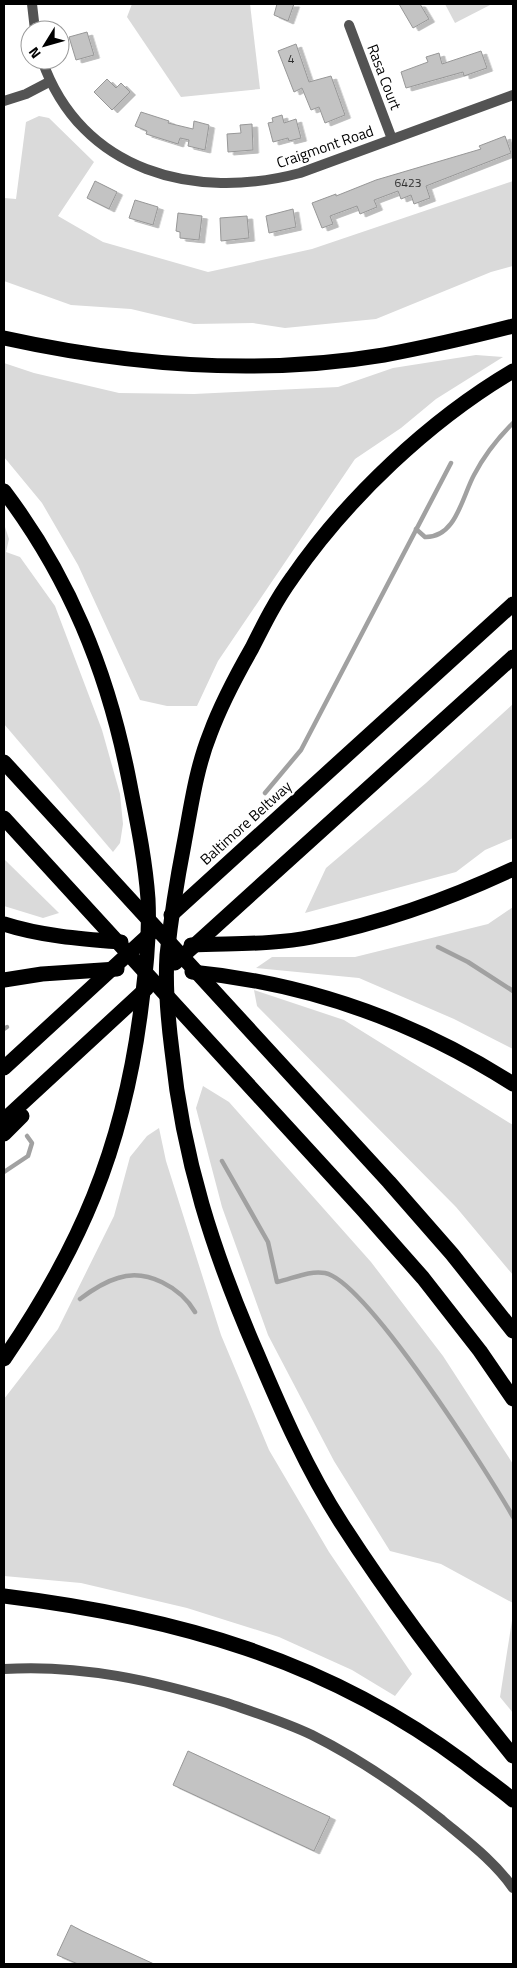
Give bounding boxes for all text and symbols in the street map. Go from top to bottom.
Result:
north arrow [20,20,70,70]
street label: Rasa Court [361,41,408,114]
text: N [23,43,46,63]
house number: 4 [288,49,295,68]
street label: Craigmont Road [273,119,376,174]
house number: 6423 [395,173,421,192]
street label: Baltimore Beltway [195,775,297,870]

